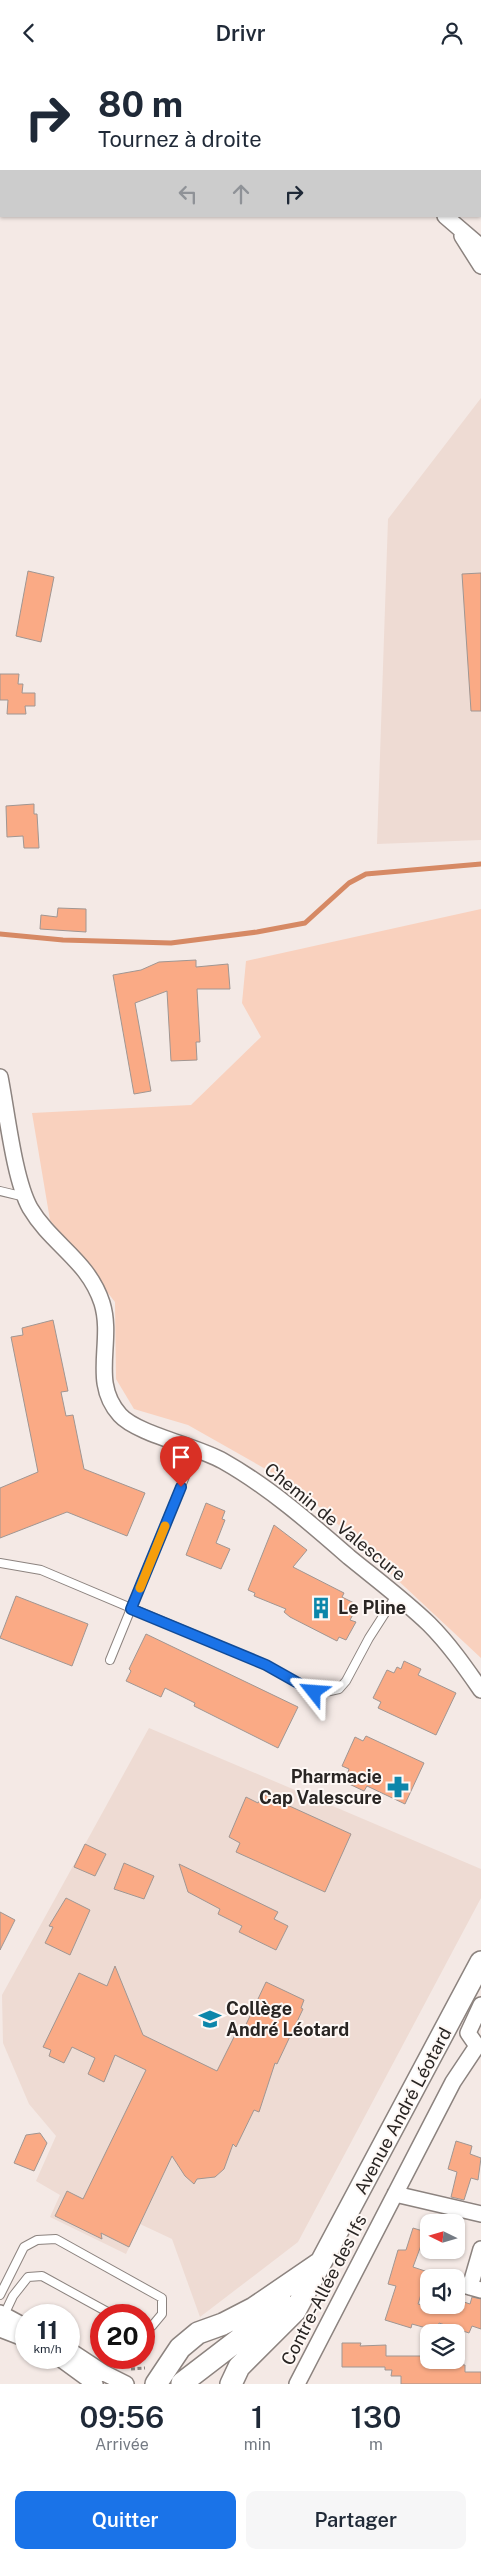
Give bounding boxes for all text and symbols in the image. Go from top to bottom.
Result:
icon: back [15,19,43,47]
icon: person [438,19,466,47]
text: Drivr [215,20,266,46]
text: 80 m [98,84,183,125]
icon: right [15,85,80,150]
text: Tournez à droite [98,126,262,152]
icon: left [174,180,202,208]
icon: ahead [227,180,255,208]
icon: right [280,180,308,208]
pin [160,1436,202,1487]
icon: arrive [167,1443,195,1471]
street label: Chemin de Valescure [261,1458,410,1585]
building icon: Le Pline [308,1595,334,1621]
place label: Le Pline [338,1597,406,1618]
position arrow [287,1665,339,1717]
place label: Pharmacie Cap Valescure [259,1766,382,1808]
pharmacy icon: Pharmacie Cap Valescure [385,1774,411,1800]
place label: Collège André Léotard [226,1998,349,2040]
school or university icon: Collège André Léotard [197,2006,223,2032]
street label: Avenue André Léotard [350,2024,455,2198]
street label: Contre-Allée des Ifs [277,2211,371,2369]
north arrow [420,2214,465,2259]
map controls [420,2214,465,2369]
button: sound [420,2269,465,2314]
speed limit sign: 20 [90,2304,155,2369]
text: 11 [37,2315,58,2345]
button: layers [420,2324,465,2369]
text: km/h [33,2342,62,2356]
text: 09:56 [80,2399,164,2435]
text: 1 [251,2399,264,2435]
text: 130 [351,2399,401,2435]
text: Arrivée [95,2435,149,2454]
text: min [244,2435,271,2454]
text: m [369,2435,383,2454]
button: Quitter [15,2491,236,2549]
button: Partager [246,2491,466,2549]

